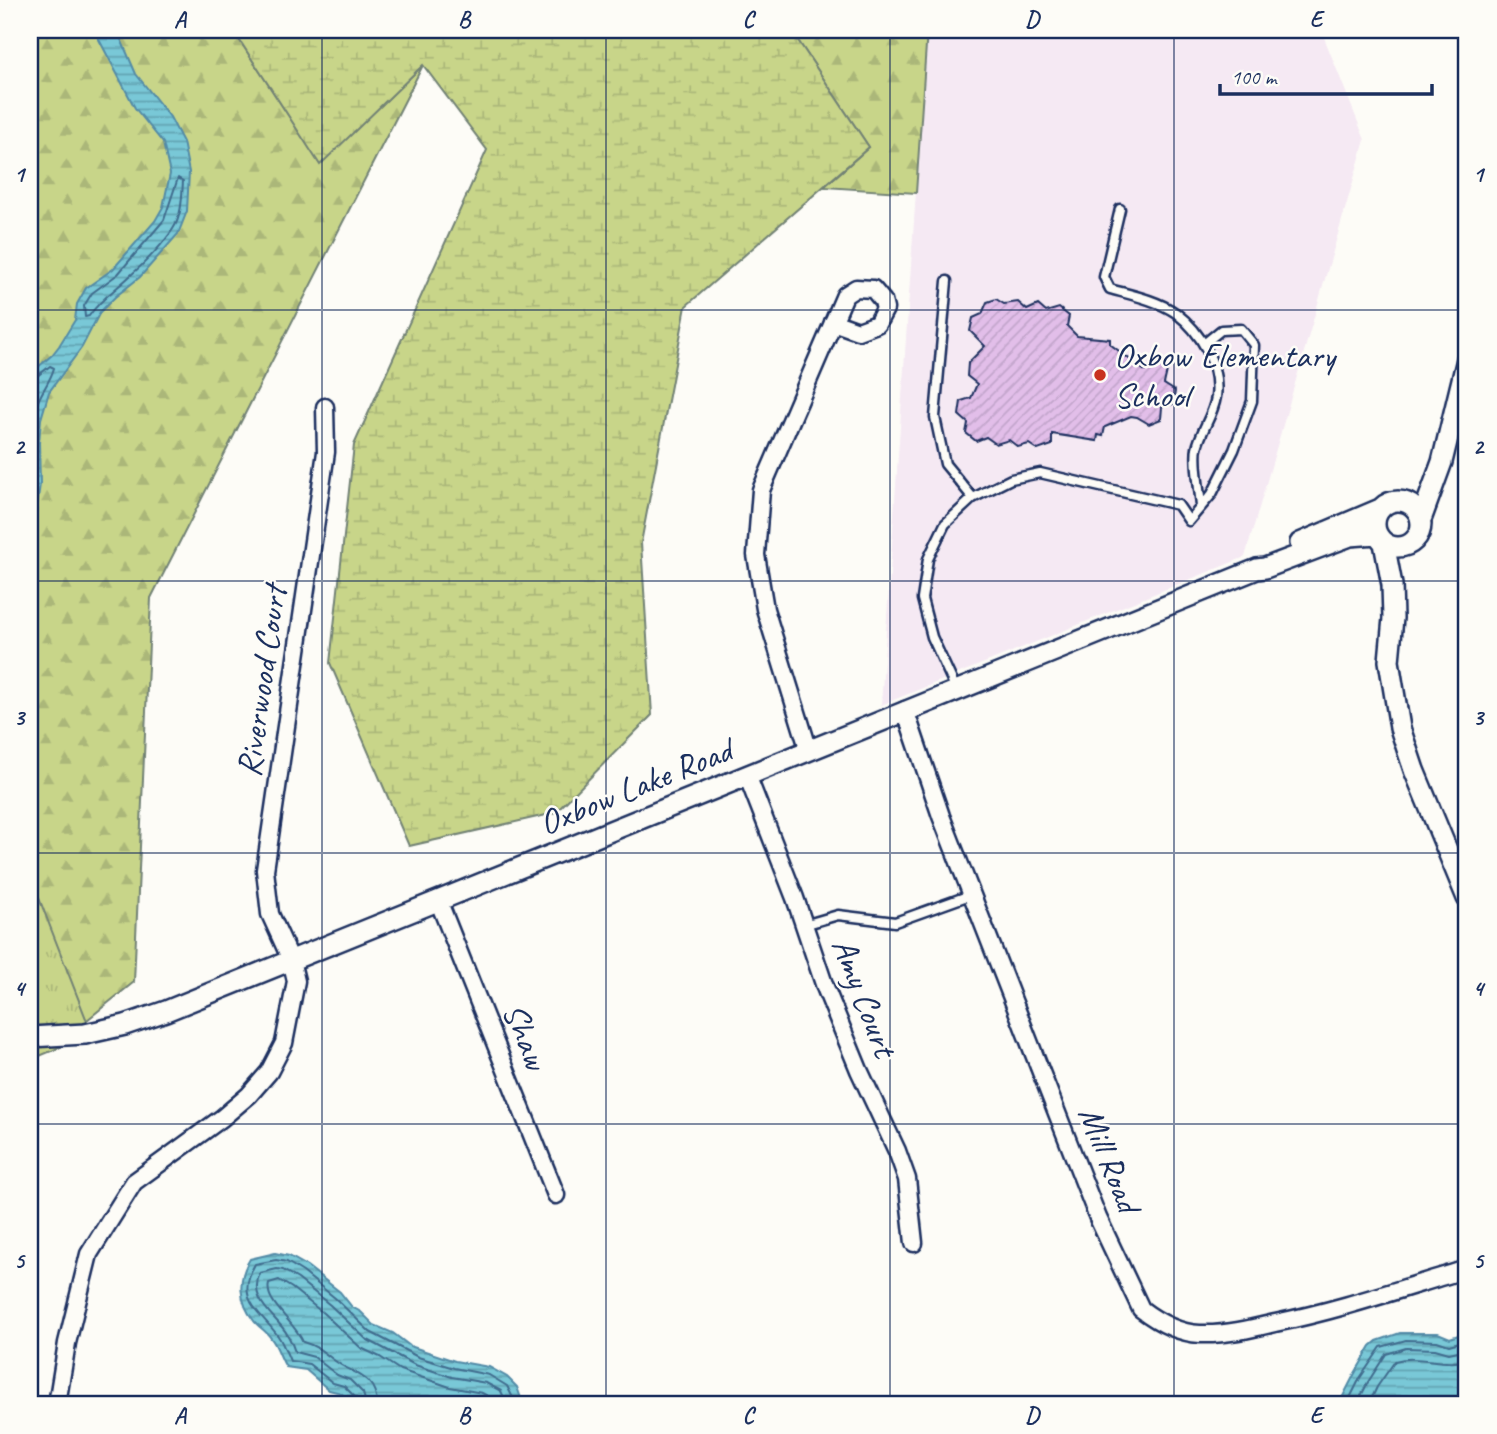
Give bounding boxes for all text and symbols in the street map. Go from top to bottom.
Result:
text: A [174,5,188,34]
text: B [458,5,472,34]
text: C [743,5,757,34]
text: D [1025,5,1041,34]
text: E [1310,5,1326,34]
scale bar [1220,52,1432,96]
text: 100 m [1231,64,1278,90]
text: 1 [14,160,27,189]
text: 1 [1473,160,1486,189]
place label: Oxbow Elementary School [1114,333,1338,418]
marker: Oxbow Elementary School [1092,367,1108,383]
text: 2 [14,432,27,461]
text: 2 [1473,432,1486,461]
street label: Riverwood Court [226,578,298,779]
text: 3 [14,703,27,732]
text: 3 [1473,703,1486,732]
street label: Oxbow Lake Road [532,725,743,845]
street label: Amy Court [821,931,909,1066]
text: 4 [14,974,27,1003]
text: 4 [1473,974,1486,1003]
street label: Shaw [492,997,560,1079]
street label: Mill Road [1068,1100,1153,1224]
text: 5 [14,1246,26,1275]
text: 5 [1473,1246,1485,1275]
text: A [174,1401,188,1430]
text: B [458,1401,472,1430]
text: C [743,1401,757,1430]
text: D [1025,1401,1041,1430]
text: E [1310,1401,1326,1430]

